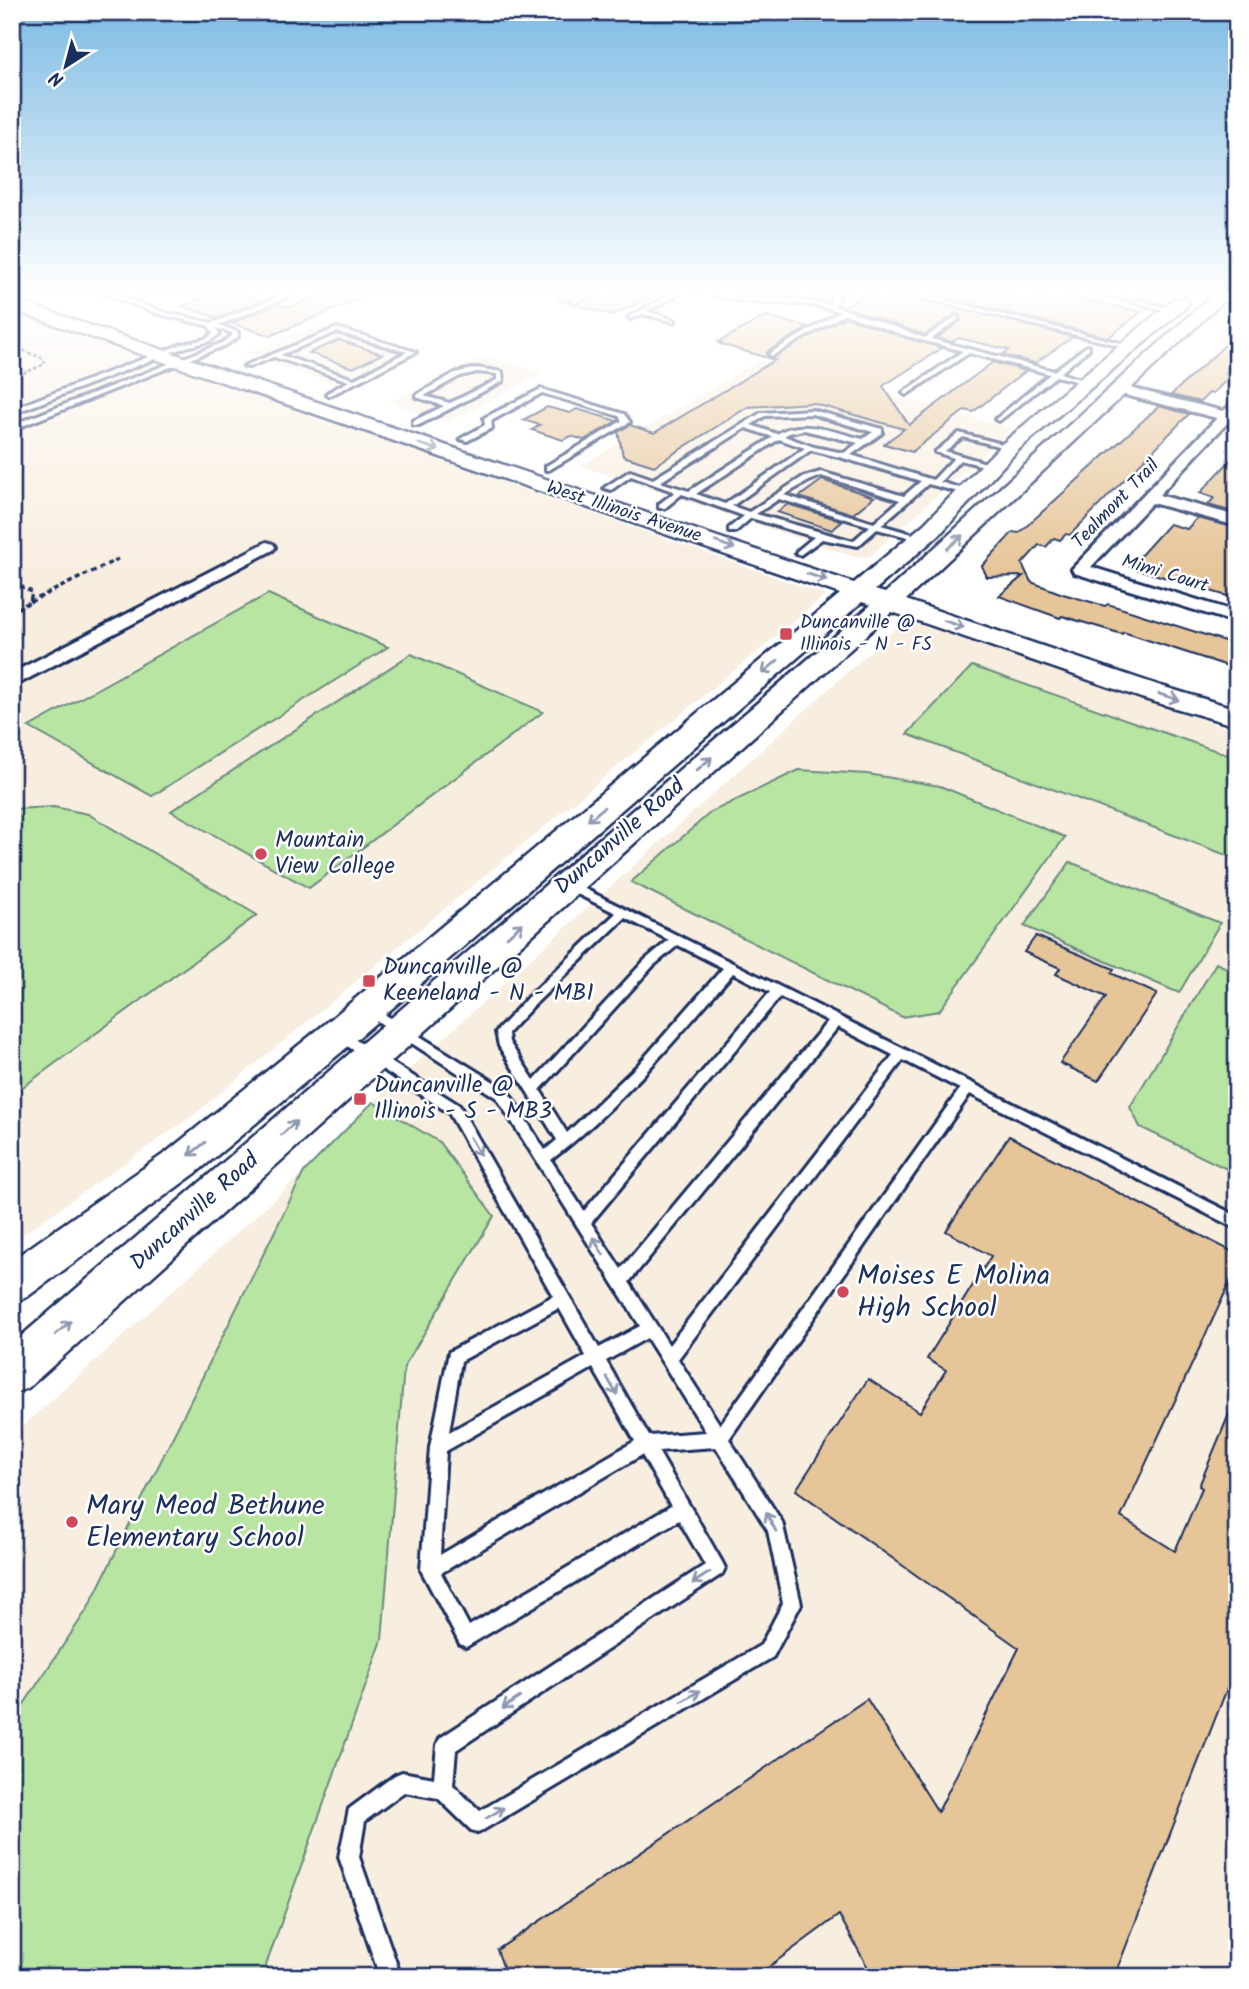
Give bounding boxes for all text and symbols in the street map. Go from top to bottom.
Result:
north arrow [32,32,102,102]
text: N [44,62,71,94]
one-way arrow [418,441,440,454]
street label: Tealmont Trail [1065,452,1167,556]
street label: West Illinois Avenue [543,473,706,551]
one-way arrow [946,534,964,550]
one-way arrow [713,540,735,552]
street label: Mimi Court [1118,547,1213,602]
one-way arrow [805,572,827,584]
place label: Duncanville @ Illinois - N - FS [800,608,932,660]
one-way arrow [942,619,964,631]
marker: Duncanville @ Illinois - N - FS [778,626,794,642]
one-way arrow [761,659,779,675]
one-way arrow [1158,691,1180,704]
one-way arrow [695,756,713,772]
street label: Duncanville Road [546,769,694,904]
one-way arrow [588,806,606,822]
place label: Mountain View College [275,823,395,885]
marker: Mountain View College [253,846,269,862]
one-way arrow [505,922,523,938]
place label: Duncanville @ Keeneland - N - MB1 [383,950,594,1012]
marker: Duncanville @ Keeneland - N - MB1 [361,973,377,989]
place label: Duncanville @ Illinois - S - MB3 [374,1068,552,1130]
marker: Duncanville @ Illinois - S - MB3 [352,1091,368,1107]
one-way arrow [279,1121,297,1137]
one-way arrow [468,1135,482,1155]
one-way arrow [188,1142,206,1157]
street label: Duncanville Road [122,1144,268,1280]
one-way arrow [591,1237,605,1257]
place label: Moises E Molina High School [857,1254,1050,1331]
marker: Moises E Molina High School [835,1284,851,1300]
one-way arrow [54,1320,72,1336]
one-way arrow [606,1375,619,1396]
place label: Mary Meod Bethune Elementary School [86,1484,325,1561]
one-way arrow [764,1512,778,1532]
marker: Mary Meod Bethune Elementary School [64,1514,80,1530]
one-way arrow [692,1570,711,1585]
one-way arrow [680,1689,700,1703]
one-way arrow [502,1696,521,1710]
one-way arrow [485,1805,505,1819]

